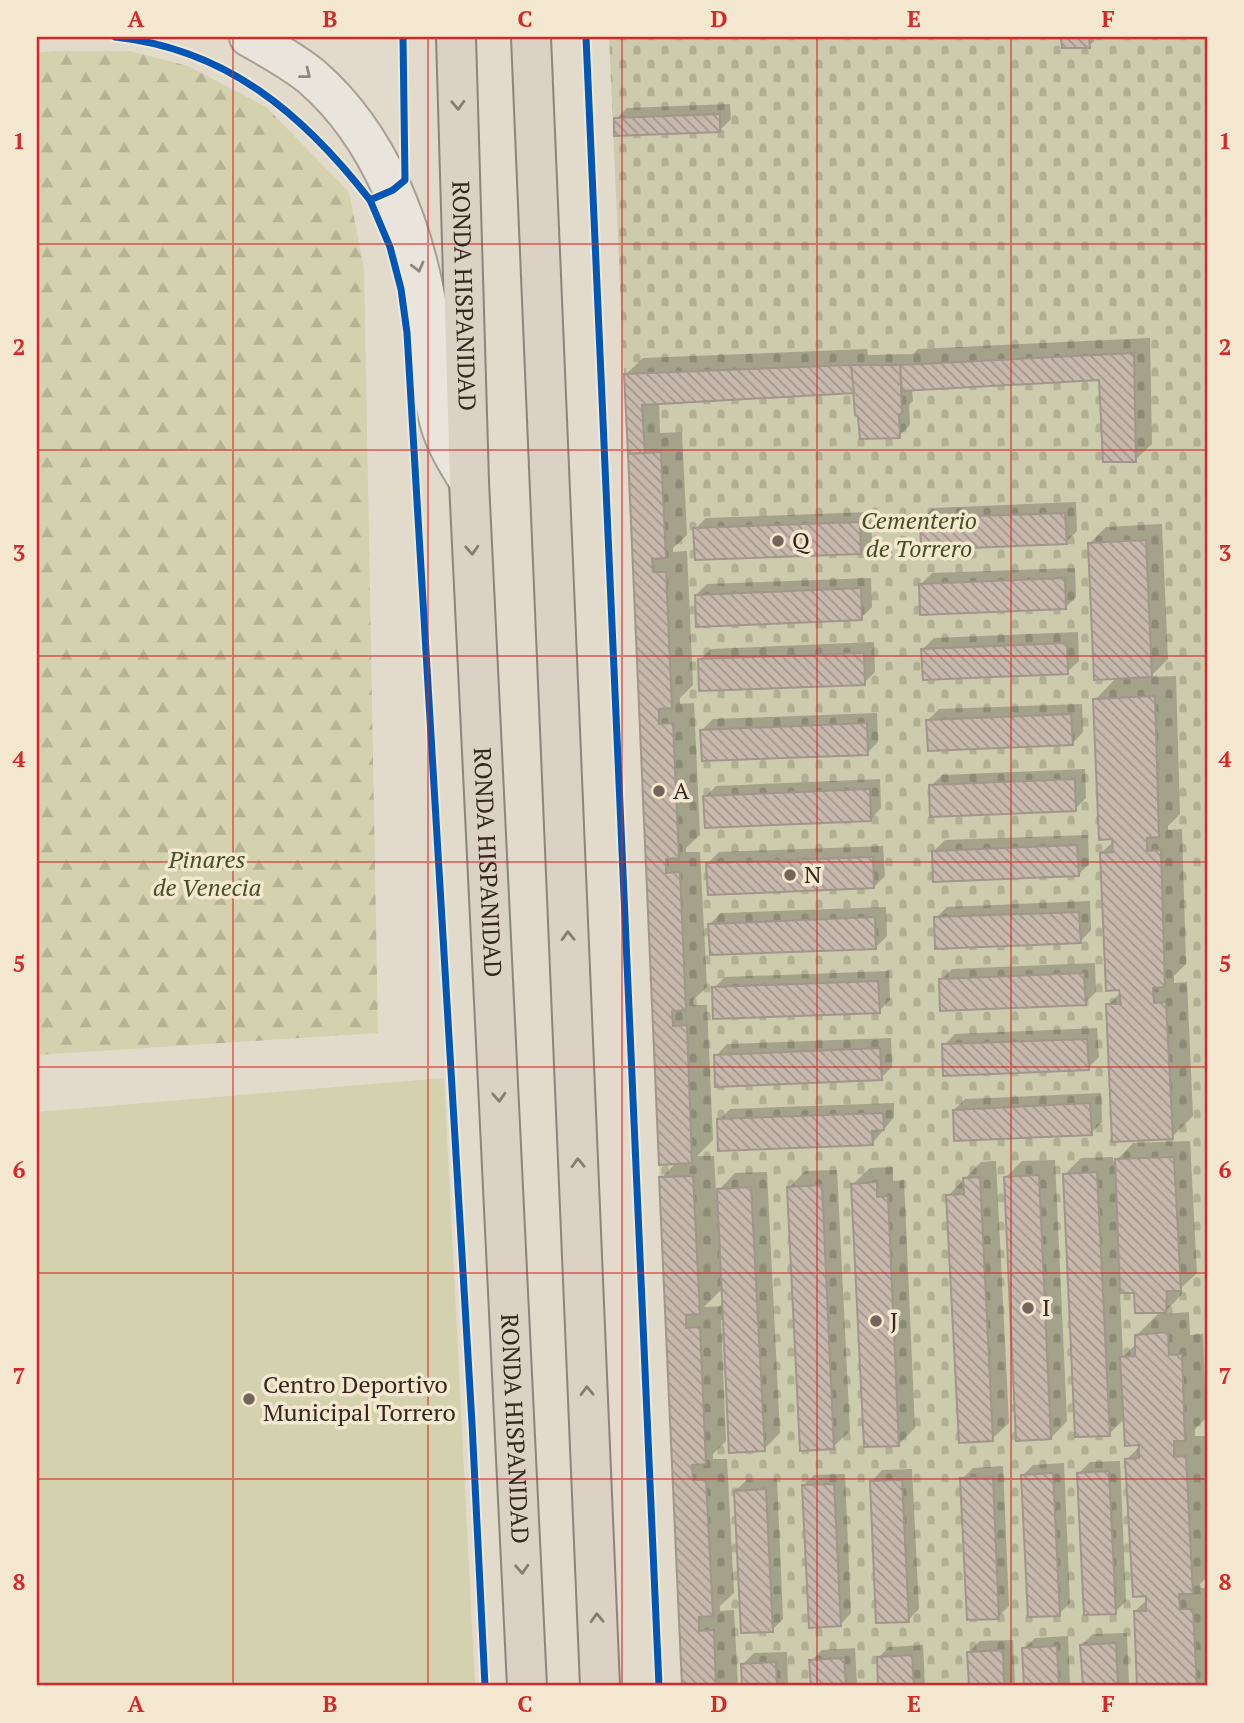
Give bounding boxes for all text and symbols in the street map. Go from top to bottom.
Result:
text: A [128,3,145,34]
text: B [323,3,338,34]
text: C [518,3,533,34]
text: D [711,3,728,34]
text: E [907,3,921,34]
text: F [1101,3,1115,34]
one-way arrow [298,65,311,78]
one-way arrow [450,100,465,111]
text: 1 [13,125,26,156]
text: 1 [1219,125,1232,156]
street label: RONDA HISPANIDAD [445,180,484,411]
one-way arrow [410,261,424,273]
text: 2 [13,331,26,362]
text: 2 [1219,331,1232,362]
park label: Cementerio de Torrero [861,504,977,564]
place label: Q [792,524,811,556]
marker: Q [770,533,786,549]
text: 3 [13,537,26,568]
text: 3 [1219,537,1232,568]
one-way arrow [465,545,480,556]
text: 4 [13,743,26,774]
text: 4 [1219,743,1232,774]
street label: RONDA HISPANIDAD [467,747,510,978]
place label: A [673,774,690,806]
marker: A [651,783,667,799]
park label: Pinares de Venecia [153,843,261,903]
place label: N [804,858,822,890]
marker: N [782,867,798,883]
one-way arrow [561,930,576,941]
text: 5 [13,948,26,979]
text: 5 [1219,948,1232,979]
one-way arrow [491,1092,506,1103]
text: 6 [13,1154,26,1185]
text: 6 [1219,1154,1232,1185]
one-way arrow [570,1158,585,1169]
place label: I [1042,1291,1050,1323]
marker: I [1020,1300,1036,1316]
place label: J [890,1304,898,1336]
street label: RONDA HISPANIDAD [494,1313,537,1544]
marker: J [868,1313,884,1329]
text: 7 [13,1360,26,1391]
text: 7 [1219,1360,1232,1391]
place label: Centro Deportivo Municipal Torrero [263,1368,456,1428]
one-way arrow [580,1385,595,1396]
marker: Centro Deportivo Municipal Torrero [241,1391,257,1407]
one-way arrow [514,1564,529,1575]
text: 8 [13,1566,26,1597]
text: 8 [1219,1566,1232,1597]
one-way arrow [590,1612,605,1623]
text: A [128,1688,145,1719]
text: B [323,1688,338,1719]
text: C [518,1688,533,1719]
text: D [711,1688,728,1719]
text: E [907,1688,921,1719]
text: F [1101,1688,1115,1719]

